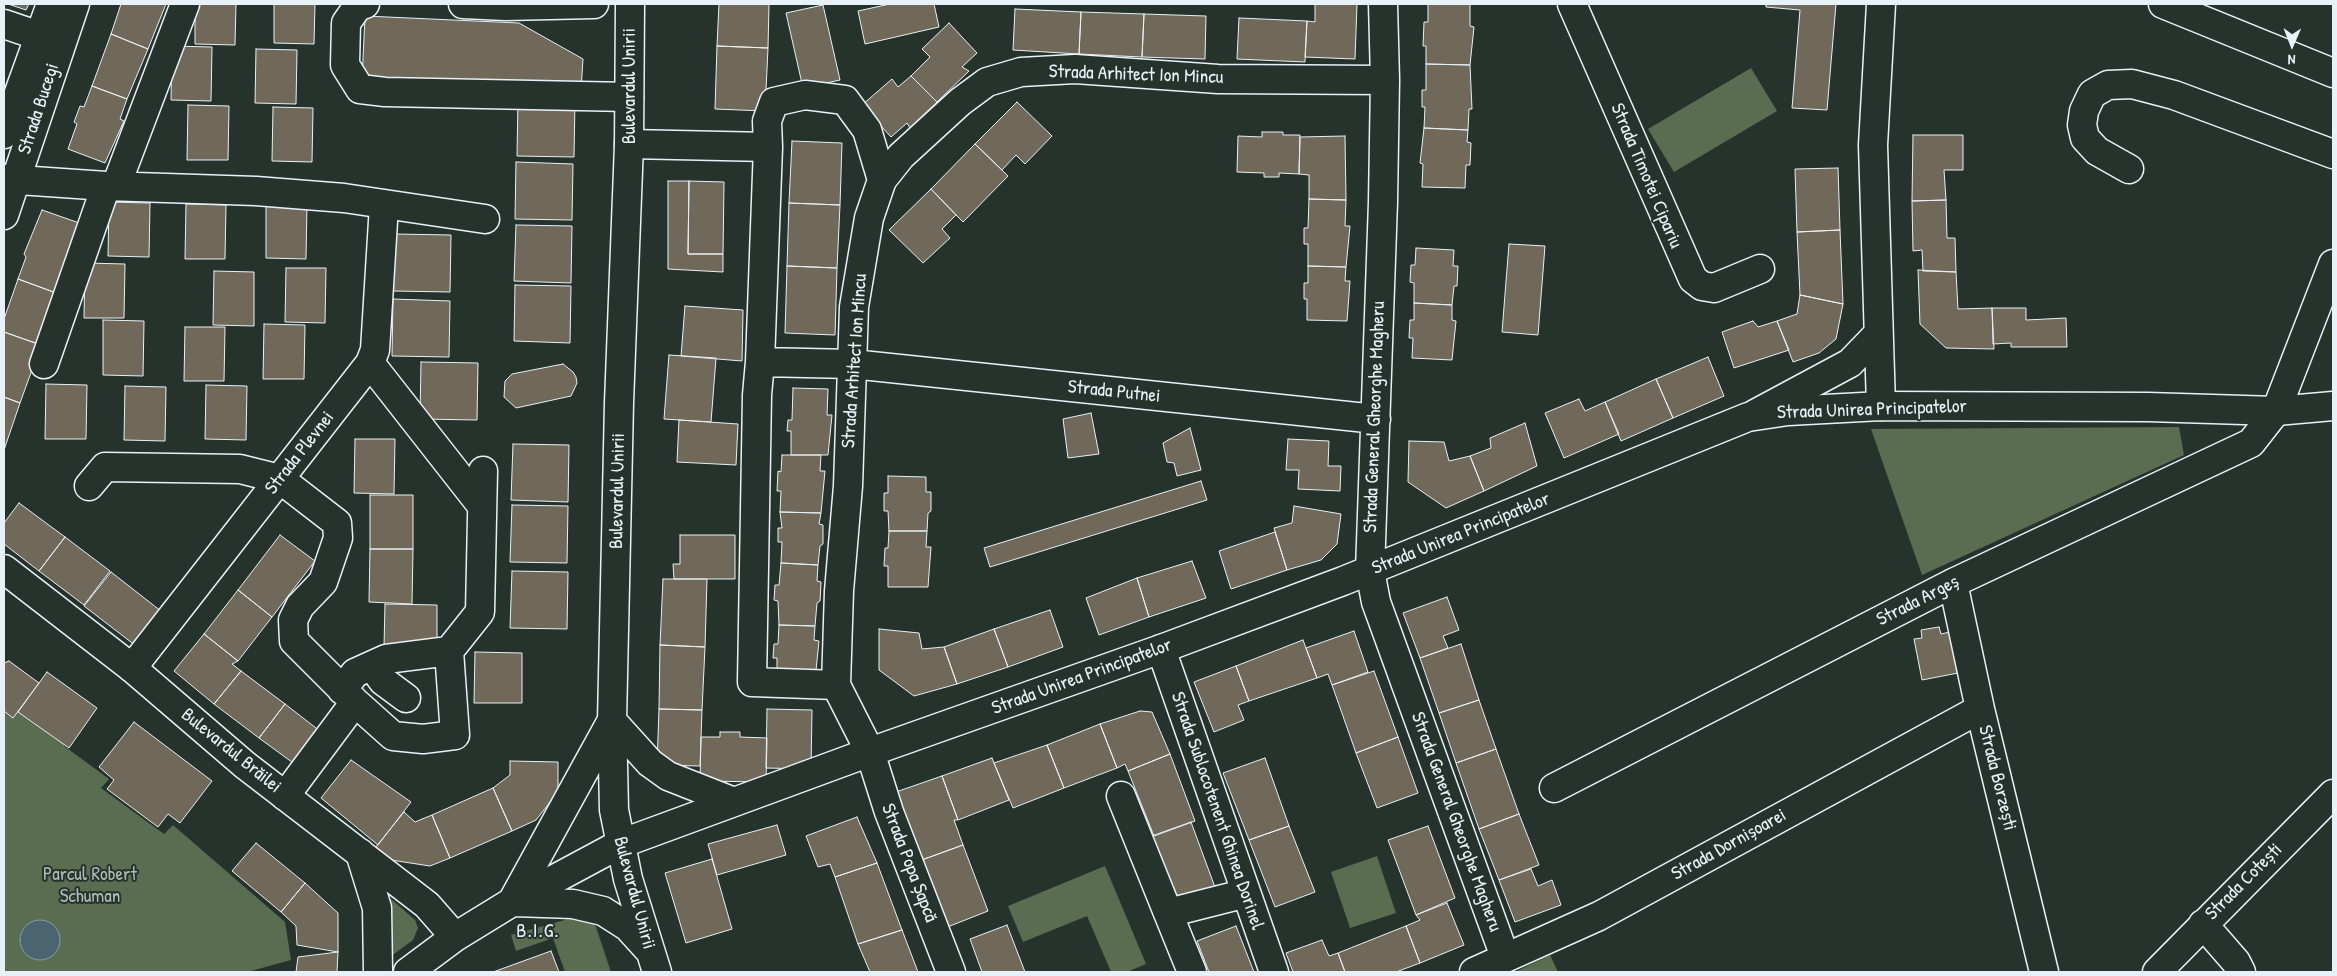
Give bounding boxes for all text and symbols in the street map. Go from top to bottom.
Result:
north arrow [2267,20,2317,70]
street label: Bulevardul Unirii [619,28,641,144]
text: N [2288,51,2296,70]
street label: Strada Bucegi [14,61,64,157]
street label: Strada Arhitect Ion Mincu [1048,61,1224,89]
street label: Strada Timotei Cipariu [1605,100,1687,252]
street label: Strada Arhitect Ion Mincu [838,273,872,449]
street label: Strada General Gheorghe Magheru [1360,301,1390,533]
street label: Strada Putnei [1067,376,1161,408]
street label: Strada Unirea Principatelor [1777,395,1967,425]
street label: Strada Plevnei [261,407,339,499]
street label: Bulevardul Unirii [606,433,630,549]
street label: Strada Unirea Principatelor [1369,488,1553,580]
street label: Strada Argeș [1873,571,1963,631]
street label: Strada Unirea Principatelor [989,634,1175,720]
street label: Strada Sublocotenent Ghinea Dorinel [1166,689,1268,933]
street label: Bulevardul Brăilei [176,704,286,798]
street label: Strada General Gheorghe Magheru [1406,709,1506,935]
street label: Strada Borzești [1973,723,2021,833]
street label: Strada Popa Șapcă [876,801,942,925]
street label: Strada Dornișoarei [1668,804,1790,886]
street label: Bulevardul Unirii [608,834,660,952]
street label: Strada Cotești [2201,839,2287,925]
park label: Parcul Robert Schuman [43,864,137,908]
district label: B.I.G. [516,920,560,944]

